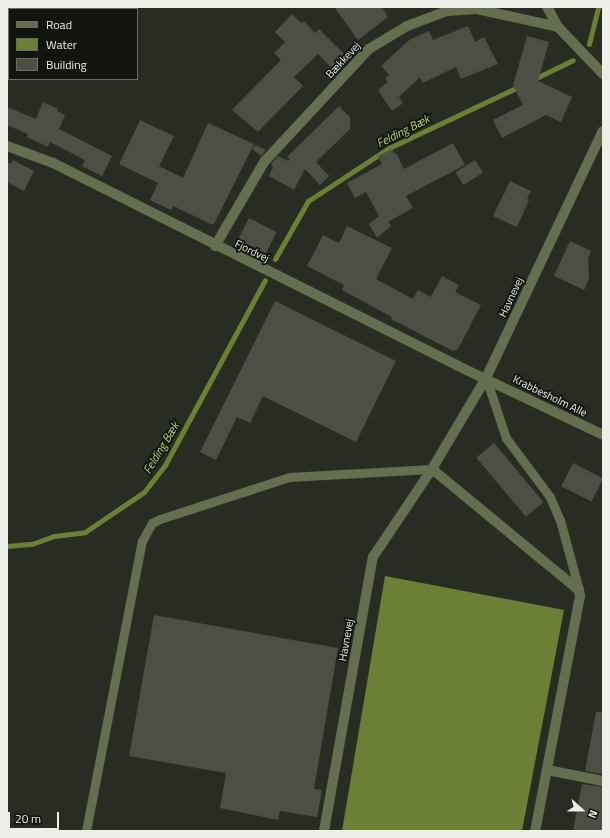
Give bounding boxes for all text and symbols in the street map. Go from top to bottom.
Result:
legend [8,8,138,80]
text: Road [46,15,72,34]
text: Water [46,35,77,54]
street label: Bækkevej [323,39,363,81]
text: Building [46,55,87,74]
water label: Felding Bæk [374,111,432,151]
street label: Fjordvej [233,237,271,265]
street label: Havnevej [496,275,526,319]
street label: Krabbesholm Alle [511,372,589,420]
water label: Felding Bæk [140,420,182,476]
street label: Havnevej [336,618,356,662]
north arrow [562,790,602,830]
scale bar [10,804,61,830]
text: N [584,808,602,821]
text: 20 m [15,809,41,828]

